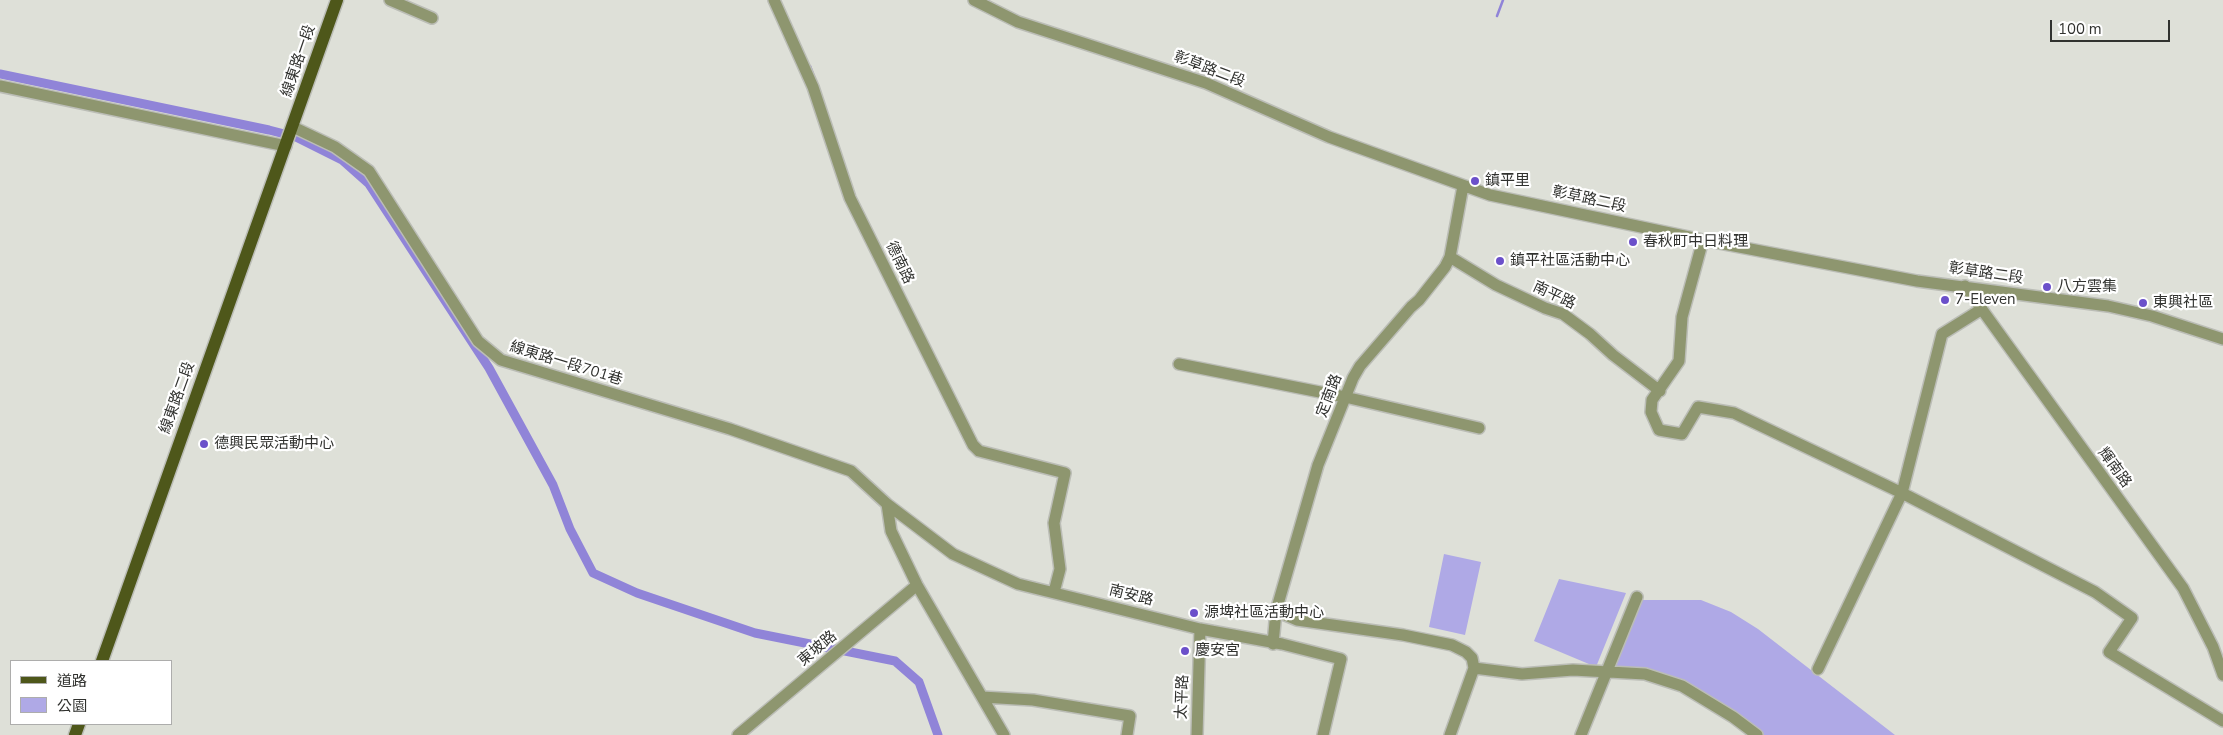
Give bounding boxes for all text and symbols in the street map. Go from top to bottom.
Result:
scale bar [2053,10,2173,42]
text: 100 m [2058,19,2102,39]
street label: 線東路一段 [278,23,320,99]
street label: 彰草路二段 [1171,48,1247,92]
place label: 鎮平里 [1485,172,1530,190]
marker: 鎮平里 [1469,175,1481,187]
street label: 彰草路二段 [1550,183,1628,217]
place label: 春秋町中日料理 [1643,233,1748,251]
marker: 春秋町中日料理 [1627,236,1639,248]
street label: 德南路 [881,239,917,287]
place label: 鎮平社區活動中心 [1510,252,1630,270]
marker: 鎮平社區活動中心 [1494,255,1506,267]
street label: 彰草路二段 [1948,260,2024,288]
street label: 南平路 [1530,278,1578,314]
place label: 八方雲集 [2057,278,2117,296]
marker: 八方雲集 [2041,281,2053,293]
place label: 7-Eleven [1955,291,2015,309]
marker: 7-Eleven [1939,294,1951,306]
place label: 東興社區 [2153,294,2213,312]
marker: 東興社區 [2137,297,2149,309]
street label: 線東路一段701巷 [507,338,625,390]
street label: 線東路二段 [157,360,199,436]
street label: 定南路 [1314,372,1346,420]
place label: 德興民眾活動中心 [214,435,334,453]
marker: 德興民眾活動中心 [198,438,210,450]
street label: 輝南路 [2093,445,2135,491]
street label: 南安路 [1107,582,1155,610]
place label: 源埤社區活動中心 [1204,604,1324,622]
marker: 源埤社區活動中心 [1188,607,1200,619]
street label: 東坡路 [795,628,841,670]
place label: 慶安宮 [1195,642,1240,660]
marker: 慶安宮 [1179,645,1191,657]
legend [10,660,172,725]
text: 道路 [57,671,87,691]
street label: 太平路 [1173,674,1193,720]
text: 公園 [57,696,87,716]

